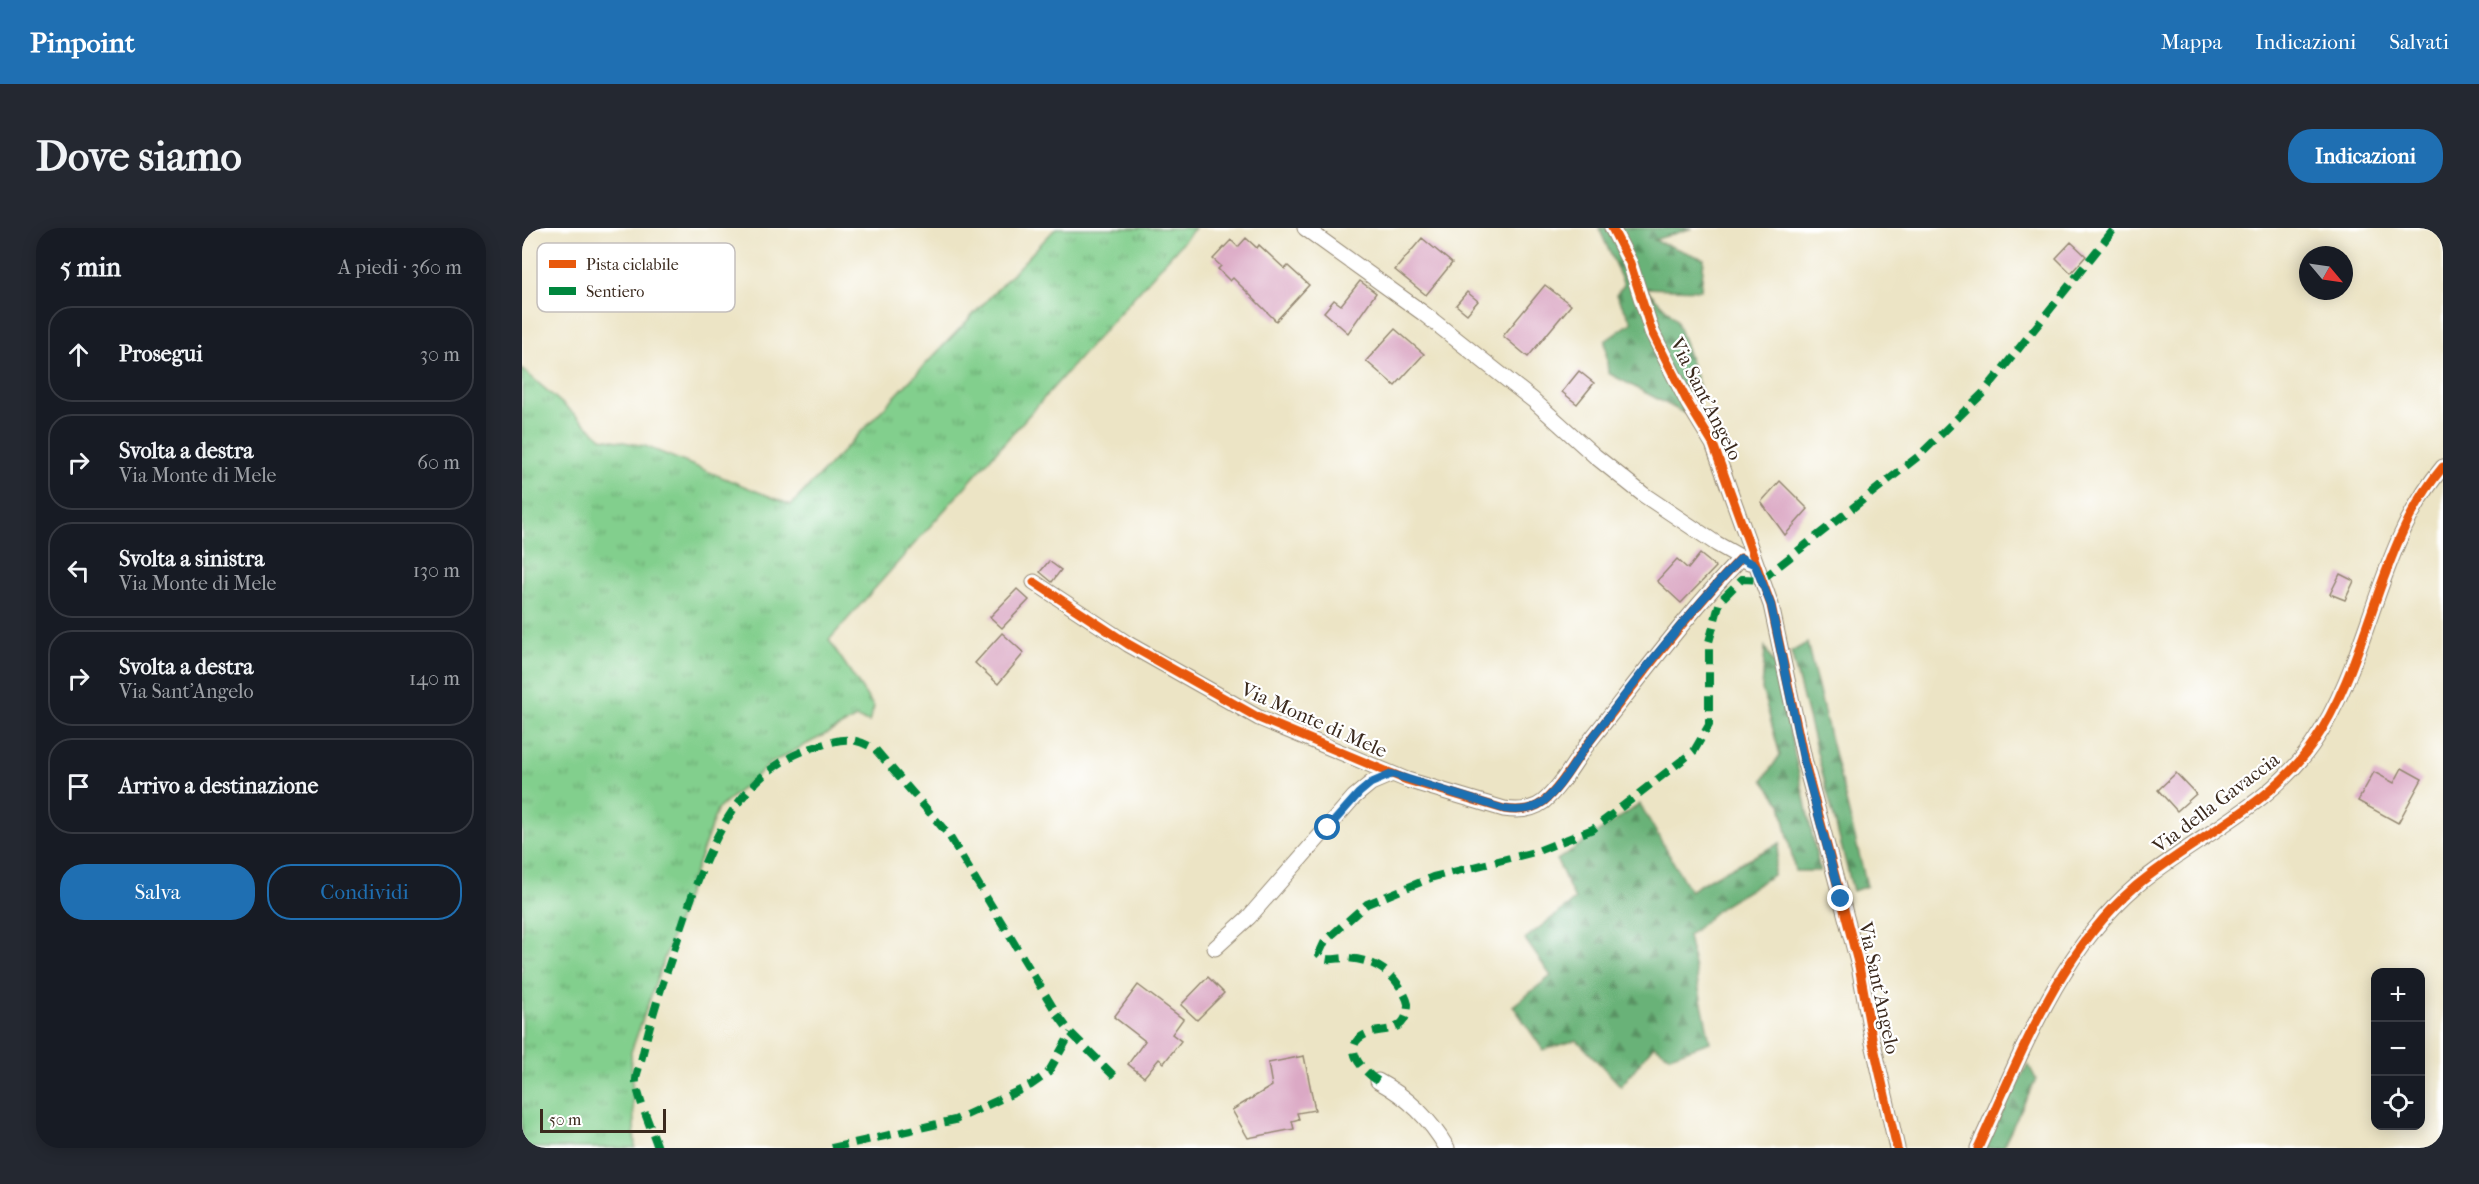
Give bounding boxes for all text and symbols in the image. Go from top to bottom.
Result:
text: Pinpoint [30,26,135,59]
text: Mappa [2161,30,2222,54]
text: Indicazioni [2255,30,2356,54]
text: Salvati [2389,30,2449,54]
button: Indicazioni [2288,129,2443,183]
text: Dove siamo [36,132,242,181]
legend [537,243,735,312]
north arrow [2299,246,2353,300]
text: 5 min [60,252,121,283]
text: Pista ciclabile [586,255,679,274]
text: A piedi · 360 m [338,256,462,279]
text: Sentiero [586,282,644,301]
street label: Via Sant'Angelo [1665,333,1747,464]
icon: ahead [62,338,95,371]
text: Prosegui [119,341,203,367]
text: 30 m [420,343,460,366]
text: Svolta a destra [119,438,253,464]
icon: right [62,446,95,479]
text: 60 m [417,451,460,474]
text: Via Monte di Mele [119,464,276,487]
text: Svolta a sinistra [119,546,264,572]
icon: left [62,554,95,587]
text: 130 m [413,559,460,582]
text: Via Monte di Mele [119,572,276,595]
text: Svolta a destra [119,654,253,680]
icon: right [62,662,95,695]
text: 140 m [409,667,460,690]
street label: Via Monte di Mele [1236,677,1391,763]
text: Via Sant'Angelo [119,680,254,703]
street label: Via della Gavaccia [2147,747,2284,859]
icon: arrive [62,770,95,803]
text: Arrivo a destinazione [119,773,318,799]
route start [1314,814,1340,840]
button: Salva [60,864,255,920]
button: Condividi [267,864,462,920]
route end [1827,885,1853,911]
street label: Via Sant'Angelo [1854,919,1904,1056]
map controls [2371,968,2425,1130]
button: + [2371,968,2425,1022]
button: − [2371,1022,2425,1076]
button: locate [2371,1076,2425,1130]
scale bar [540,1106,666,1134]
text: 50 m [549,1110,581,1129]

